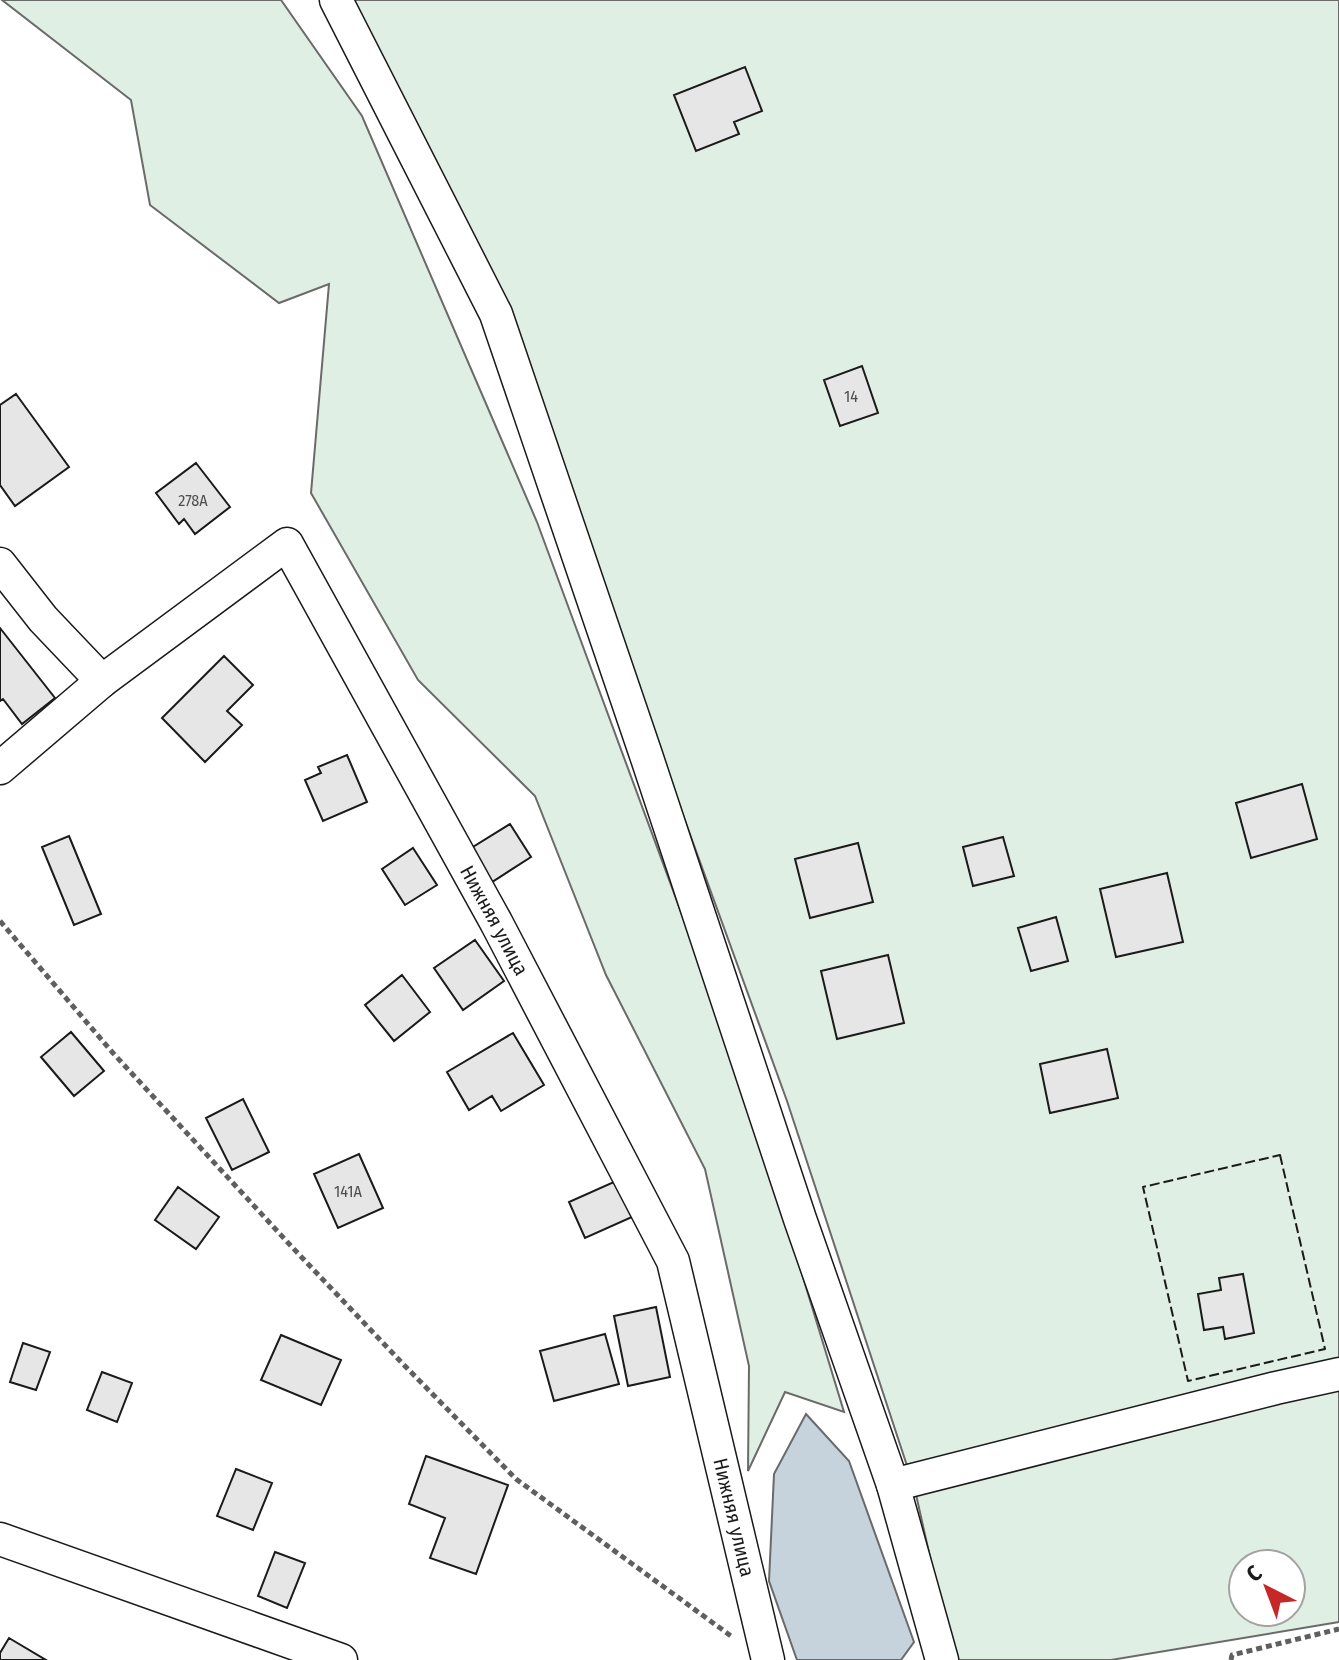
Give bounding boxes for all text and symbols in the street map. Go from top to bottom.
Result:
house number: 14 [844,387,858,406]
house number: 278А [178,491,208,510]
street label: Нижняя улица [455,861,534,979]
house number: 141А [334,1182,362,1201]
street label: Нижняя улица [708,1456,760,1579]
north arrow [1227,1548,1307,1628]
text: С [1241,1559,1268,1587]

